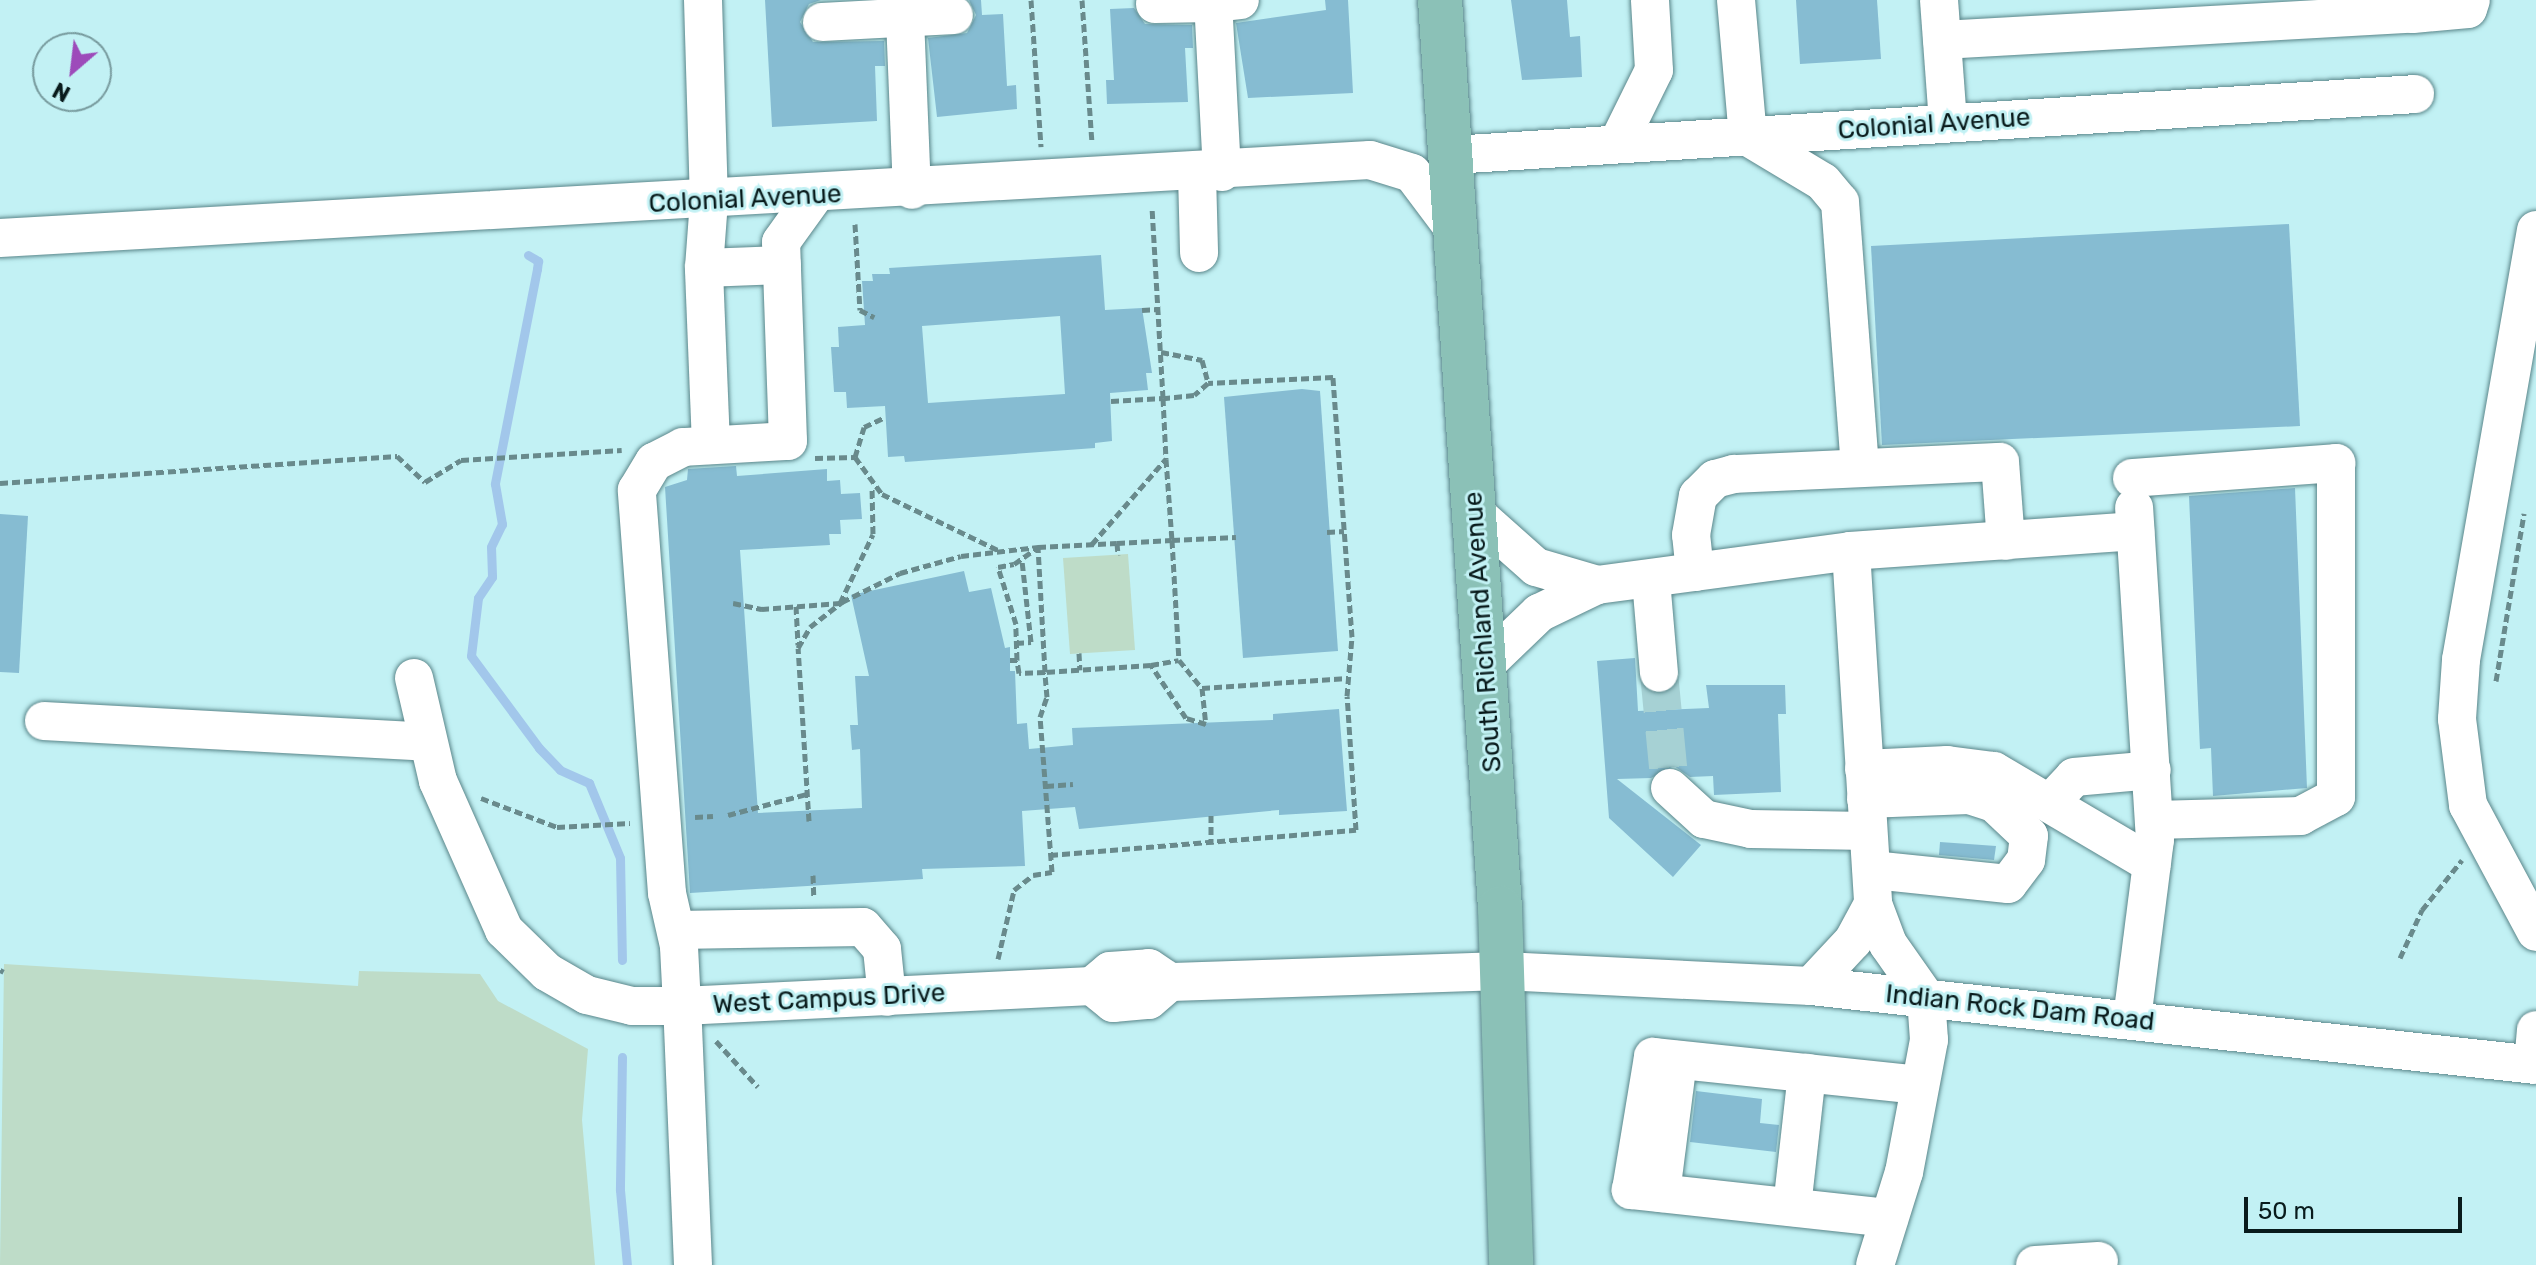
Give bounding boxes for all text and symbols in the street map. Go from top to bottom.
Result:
north arrow [32,32,112,112]
text: N [48,76,75,108]
street label: Colonial Avenue [1836,102,2032,146]
street label: Colonial Avenue [647,178,843,220]
street label: South Richland Avenue [1458,490,1508,774]
street label: West Campus Drive [712,977,946,1021]
street label: Indian Rock Dam Road [1884,978,2156,1038]
scale bar [2248,1181,2466,1231]
text: 50 m [2258,1197,2315,1225]

